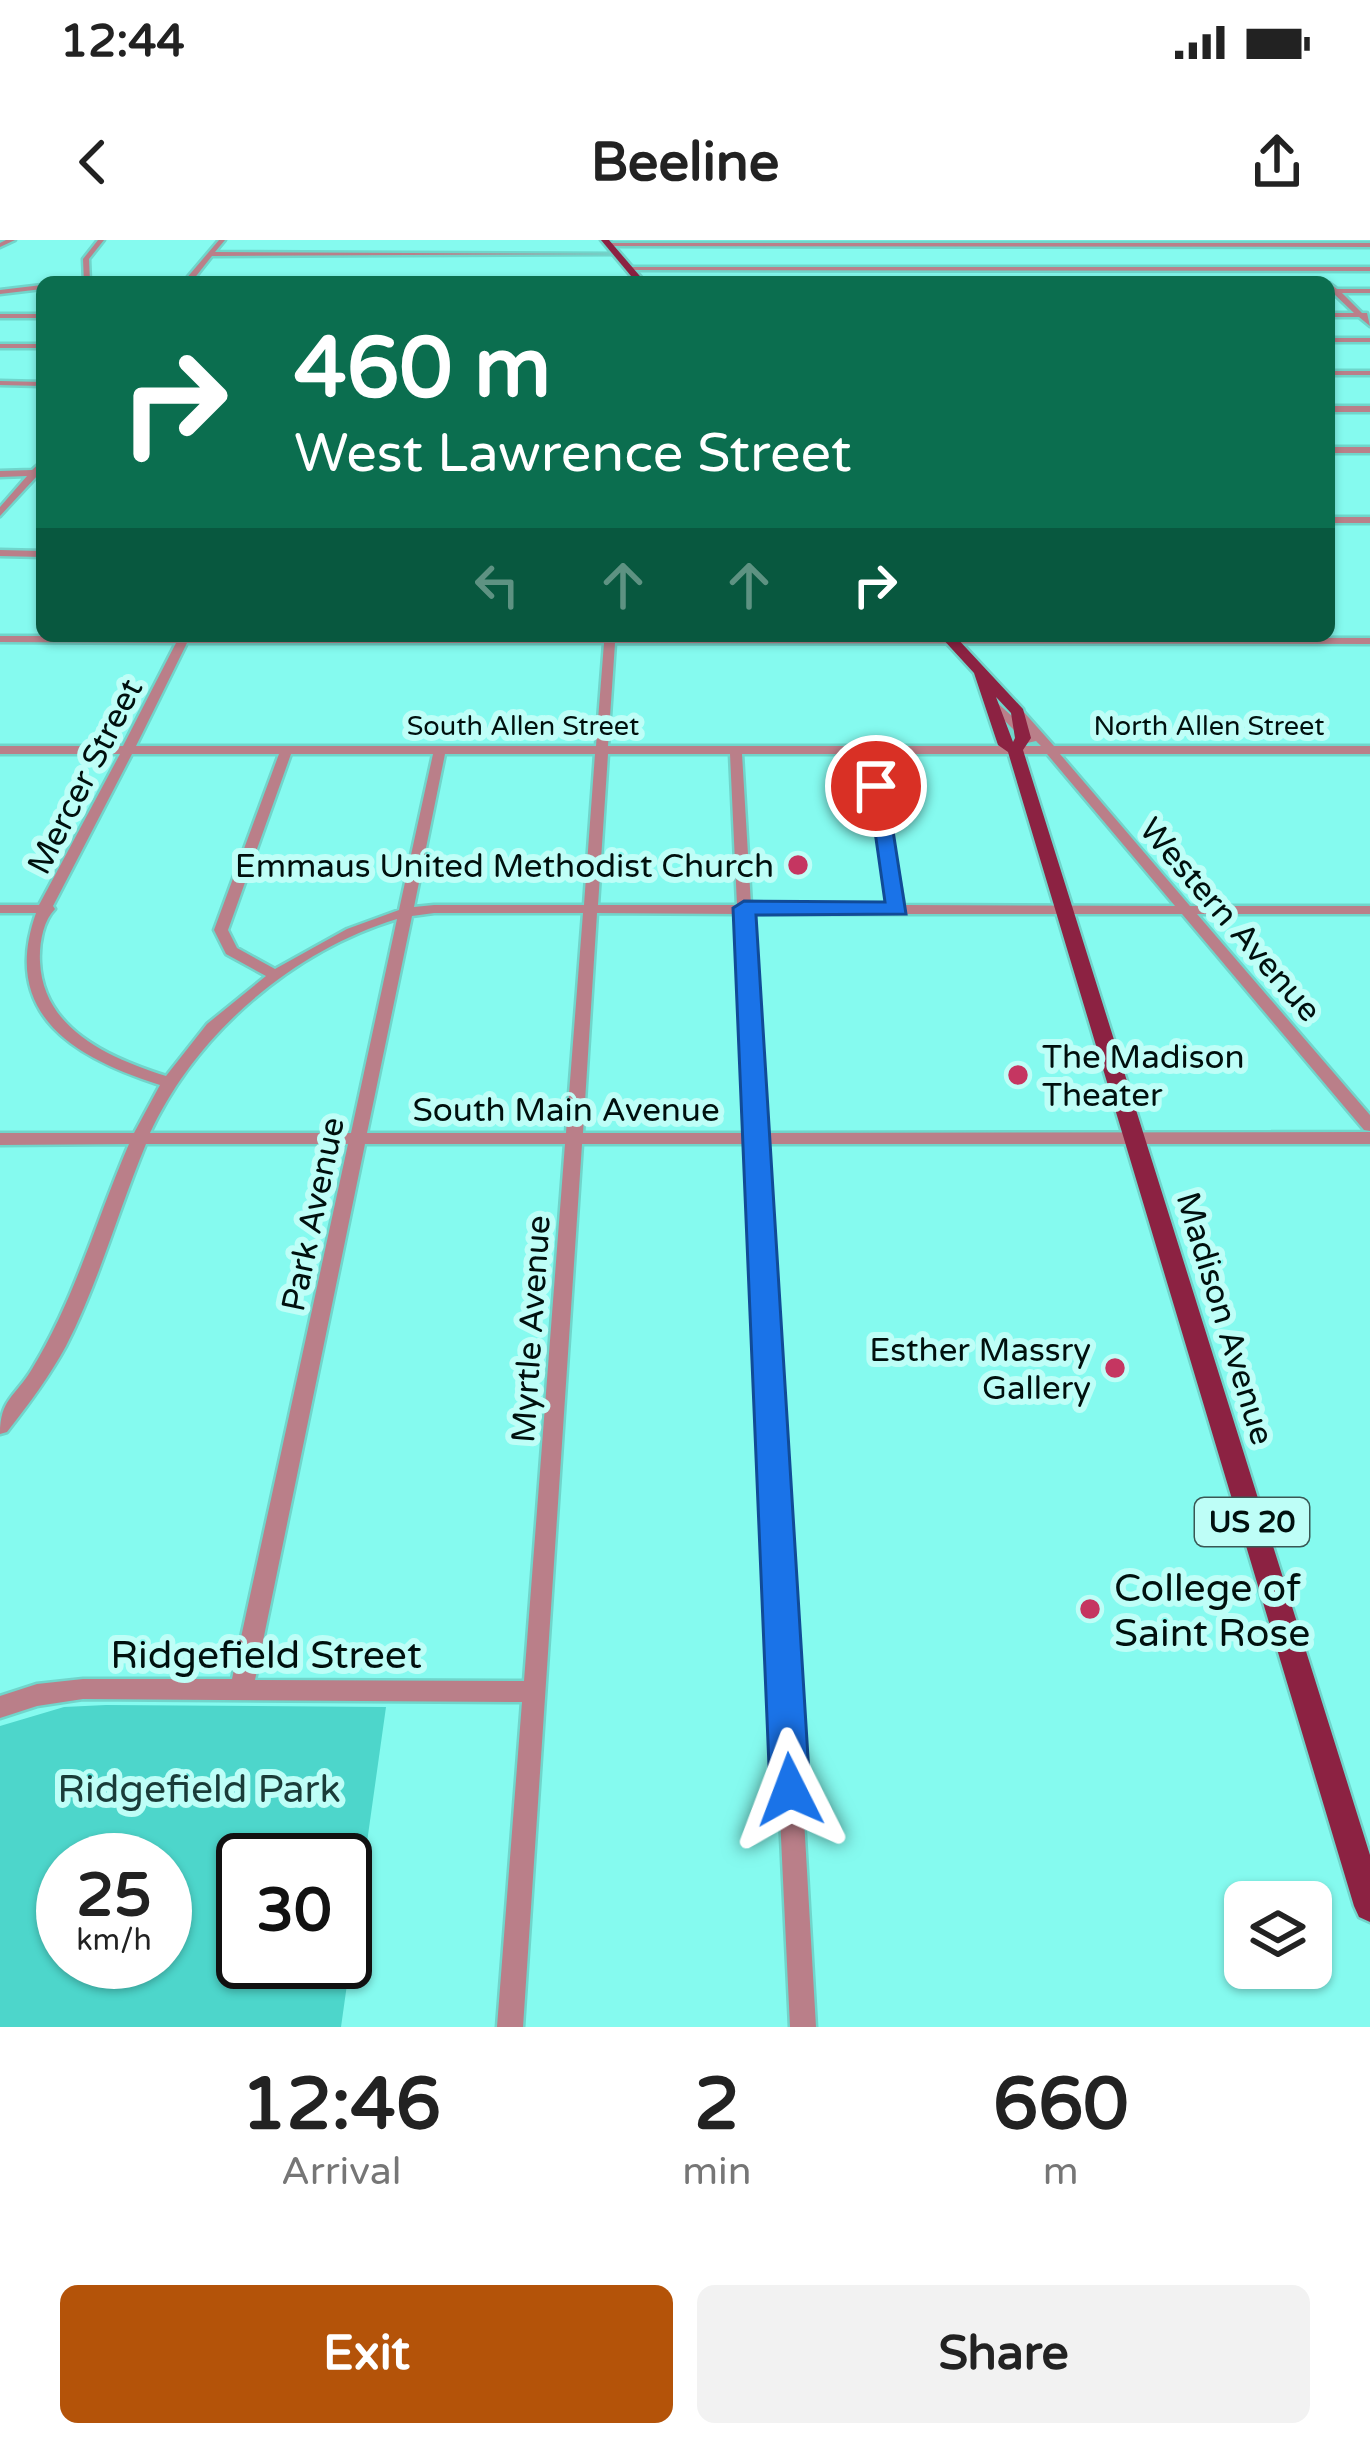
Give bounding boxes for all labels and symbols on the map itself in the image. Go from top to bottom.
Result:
street label: Mercer Street [19,673,151,881]
street label: South Allen Street [407,710,639,743]
street label: North Allen Street [1093,710,1325,743]
pin [825,735,927,837]
street label: Western Avenue [1131,810,1329,1030]
place label: Emmaus United Methodist Church [235,847,774,886]
marker: Emmaus United Methodist Church [785,852,811,878]
place label: The Madison Theater [1042,1038,1245,1115]
marker: The Madison Theater [1005,1062,1031,1088]
street label: South Main Avenue [412,1091,720,1130]
street label: Park Avenue [274,1114,353,1315]
street label: Madison Avenue [1168,1187,1282,1449]
street label: Myrtle Avenue [504,1214,559,1444]
place label: Esther Massry Gallery [869,1331,1091,1408]
marker: Esther Massry Gallery [1102,1355,1128,1381]
road number: US 20 [1195,1498,1309,1546]
place label: College of Saint Rose [1114,1565,1310,1657]
marker: College of Saint Rose [1077,1596,1103,1622]
street label: Ridgefield Street [110,1632,422,1679]
position arrow [727,1727,853,1853]
park label: Ridgefield Park [57,1766,341,1813]
speed limit sign: 30 [216,1833,372,1989]

